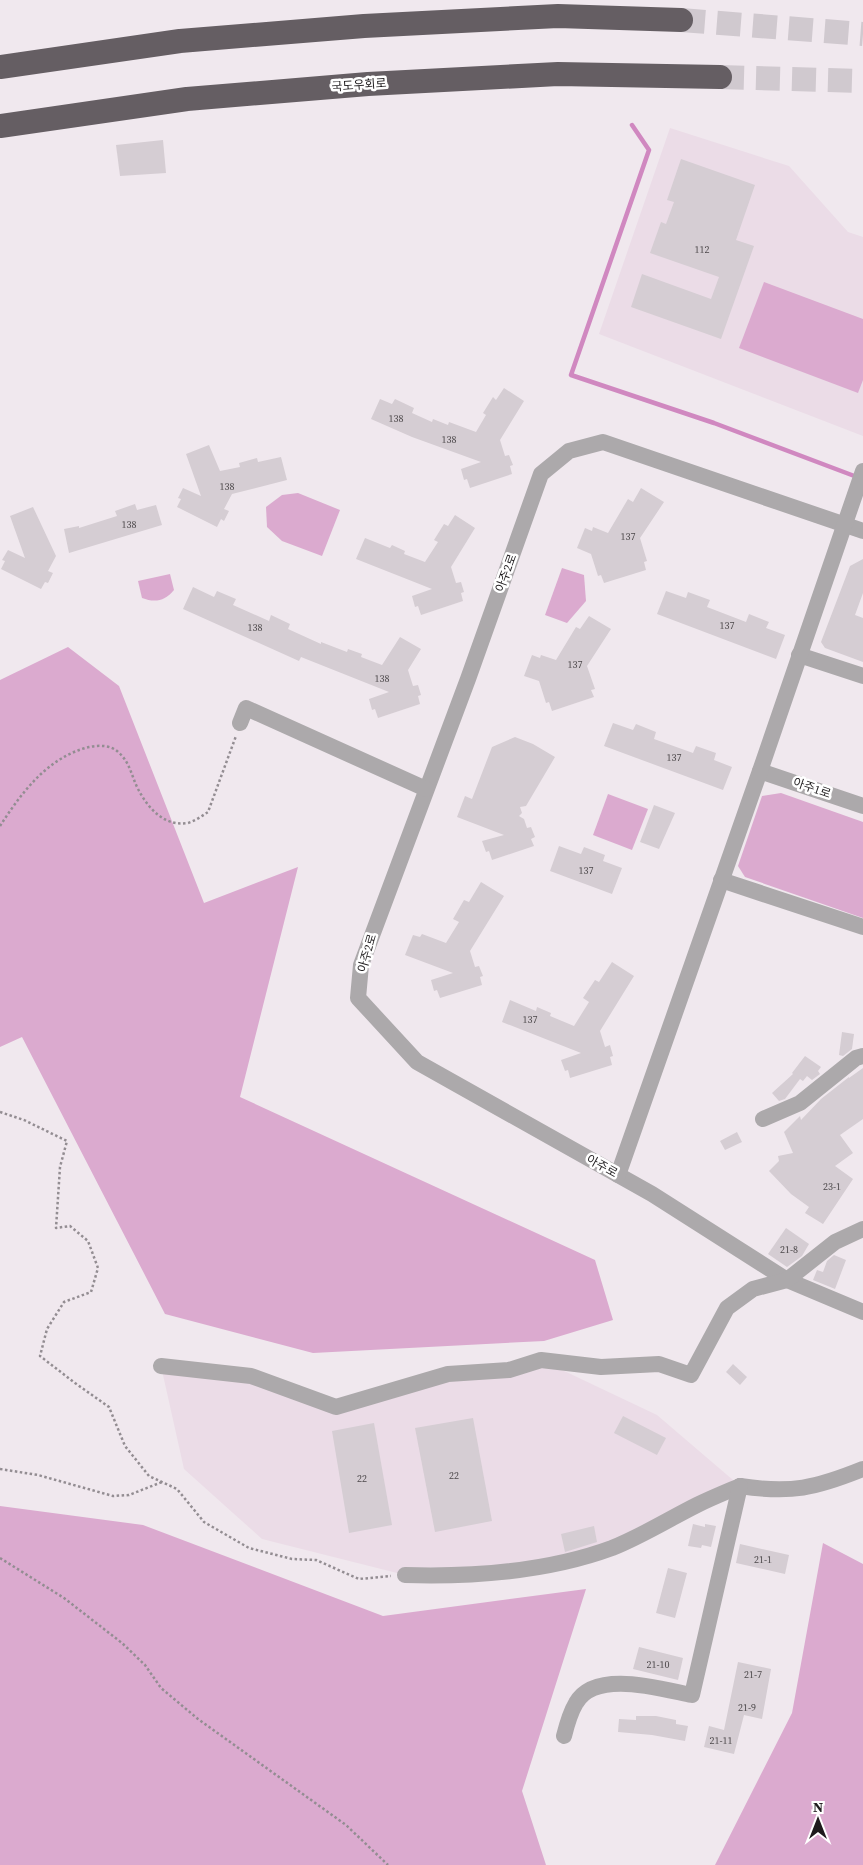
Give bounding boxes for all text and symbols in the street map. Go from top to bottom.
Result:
street label: 국도우회로 [331,75,387,95]
house number: 112 [695,243,710,256]
house number: 138 [389,412,404,425]
house number: 138 [442,433,457,446]
house number: 138 [220,480,235,493]
house number: 138 [122,518,137,531]
house number: 137 [621,530,636,543]
street label: 아주2로 [492,552,520,594]
house number: 137 [720,619,735,632]
house number: 138 [248,621,263,634]
house number: 137 [568,658,583,671]
house number: 138 [375,672,390,685]
house number: 137 [667,751,682,764]
street label: 아주1로 [791,774,833,802]
house number: 137 [579,864,594,877]
street label: 아주2로 [354,932,380,974]
house number: 137 [523,1013,538,1026]
street label: 아주로 [584,1151,620,1181]
house number: 23-1 [823,1180,841,1193]
house number: 21-8 [780,1243,798,1256]
house number: 22 [449,1469,459,1482]
house number: 22 [357,1472,367,1485]
house number: 21-1 [754,1553,772,1566]
house number: 21-10 [646,1658,670,1671]
house number: 21-7 [744,1668,762,1681]
house number: 21-9 [738,1701,756,1714]
house number: 21-11 [709,1734,733,1747]
north arrow [793,1795,843,1845]
text: N [813,1797,823,1817]

